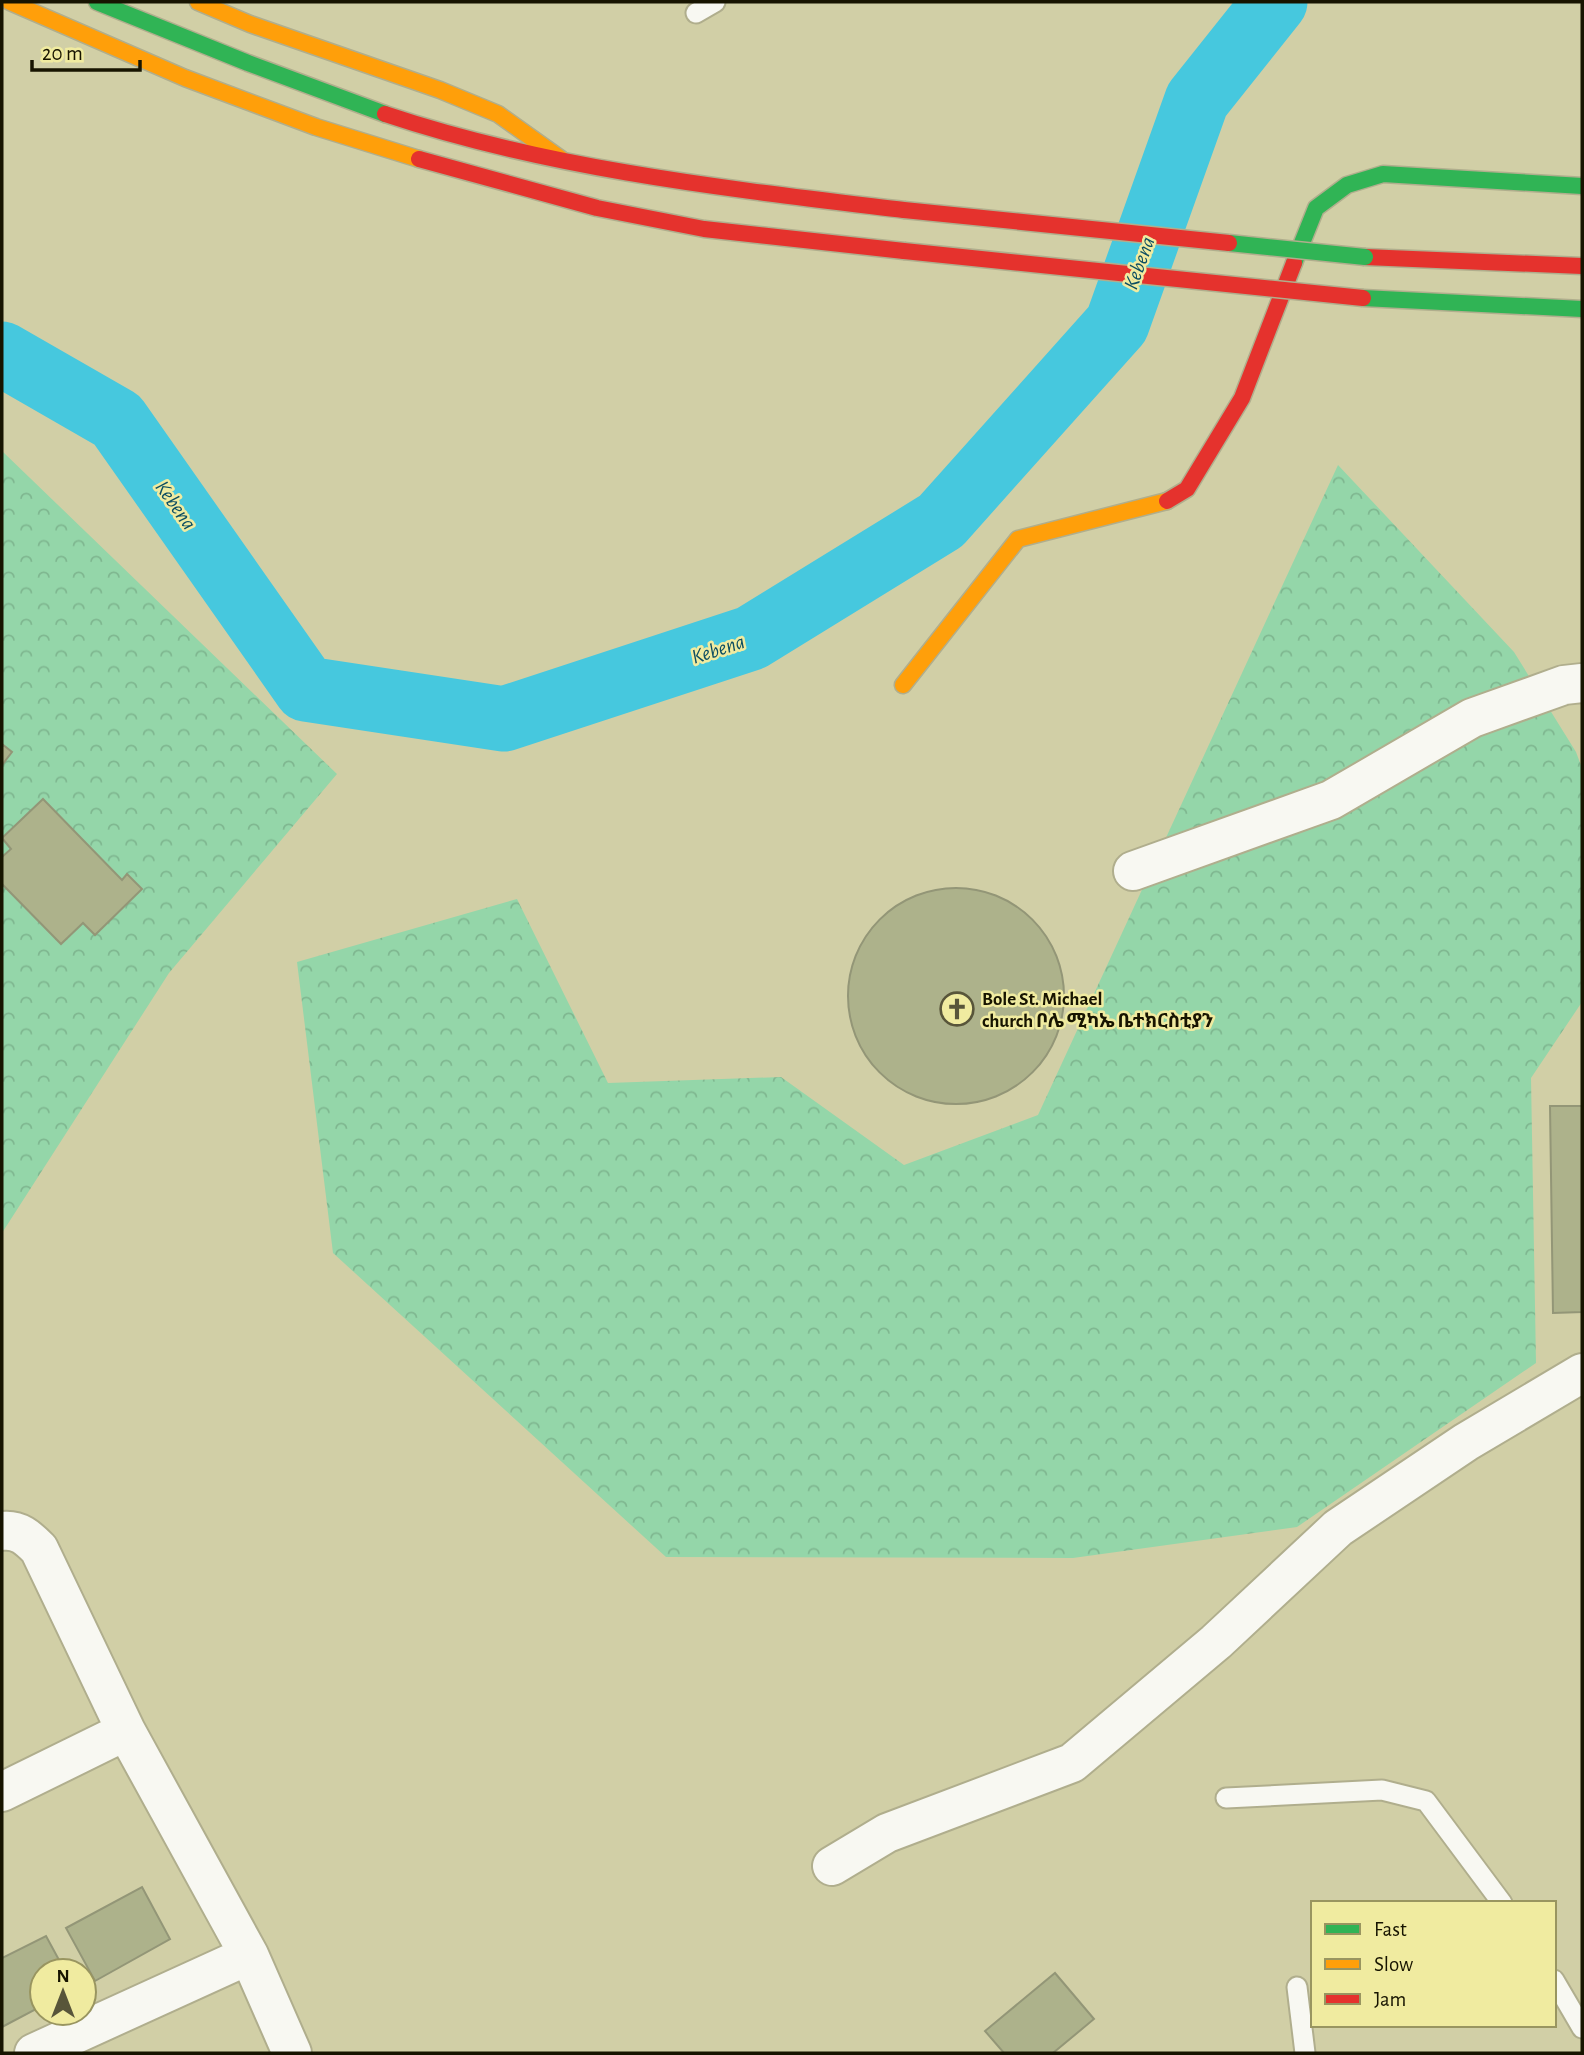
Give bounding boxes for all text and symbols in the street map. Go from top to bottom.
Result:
scale bar [32,28,140,72]
text: 20 m [42,43,83,64]
water label: Kebena [1120,234,1159,292]
water label: Kebena [151,477,200,534]
water label: Kebena [689,631,747,668]
church icon: Bole St. Michael church ቦሌ ሚካኤ ቤተክርስቲያን [938,990,976,1028]
place label: Bole St. Michael church ቦሌ ሚካኤ ቤተክርስቲያን [982,990,1213,1031]
legend [1311,1901,1556,2027]
text: Fast [1374,1919,1407,1940]
text: Slow [1374,1954,1413,1975]
north arrow [28,1957,98,2027]
text: N [56,1967,70,1986]
text: Jam [1374,1989,1406,2010]

